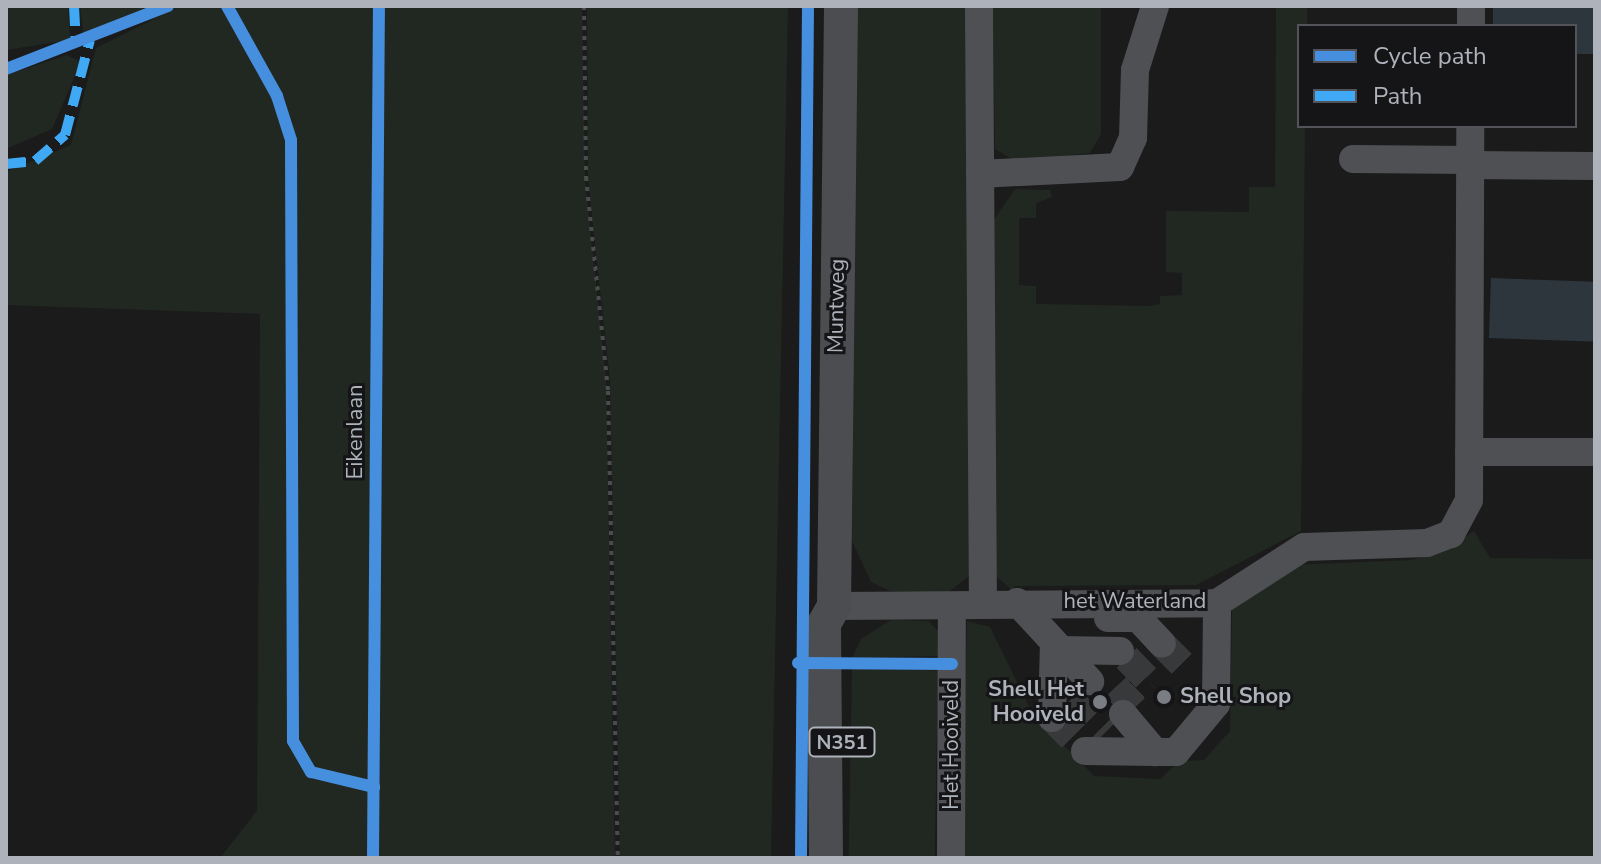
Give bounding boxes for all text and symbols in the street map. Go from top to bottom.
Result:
legend [1297,24,1577,128]
text: Cycle path [1373,40,1487,72]
text: Path [1373,80,1422,112]
street label: Muntweg [823,259,851,353]
street label: Eikenlaan [343,384,369,480]
street label: het Waterland [1064,589,1206,615]
place label: Shell Het Hooiveld [988,676,1084,728]
street label: Het Hooiveld [939,680,965,810]
place label: Shell Shop [1180,684,1291,710]
marker: Shell Shop [1155,688,1173,706]
marker: Shell Het Hooiveld [1091,693,1109,711]
road number: N351 [808,726,876,758]

